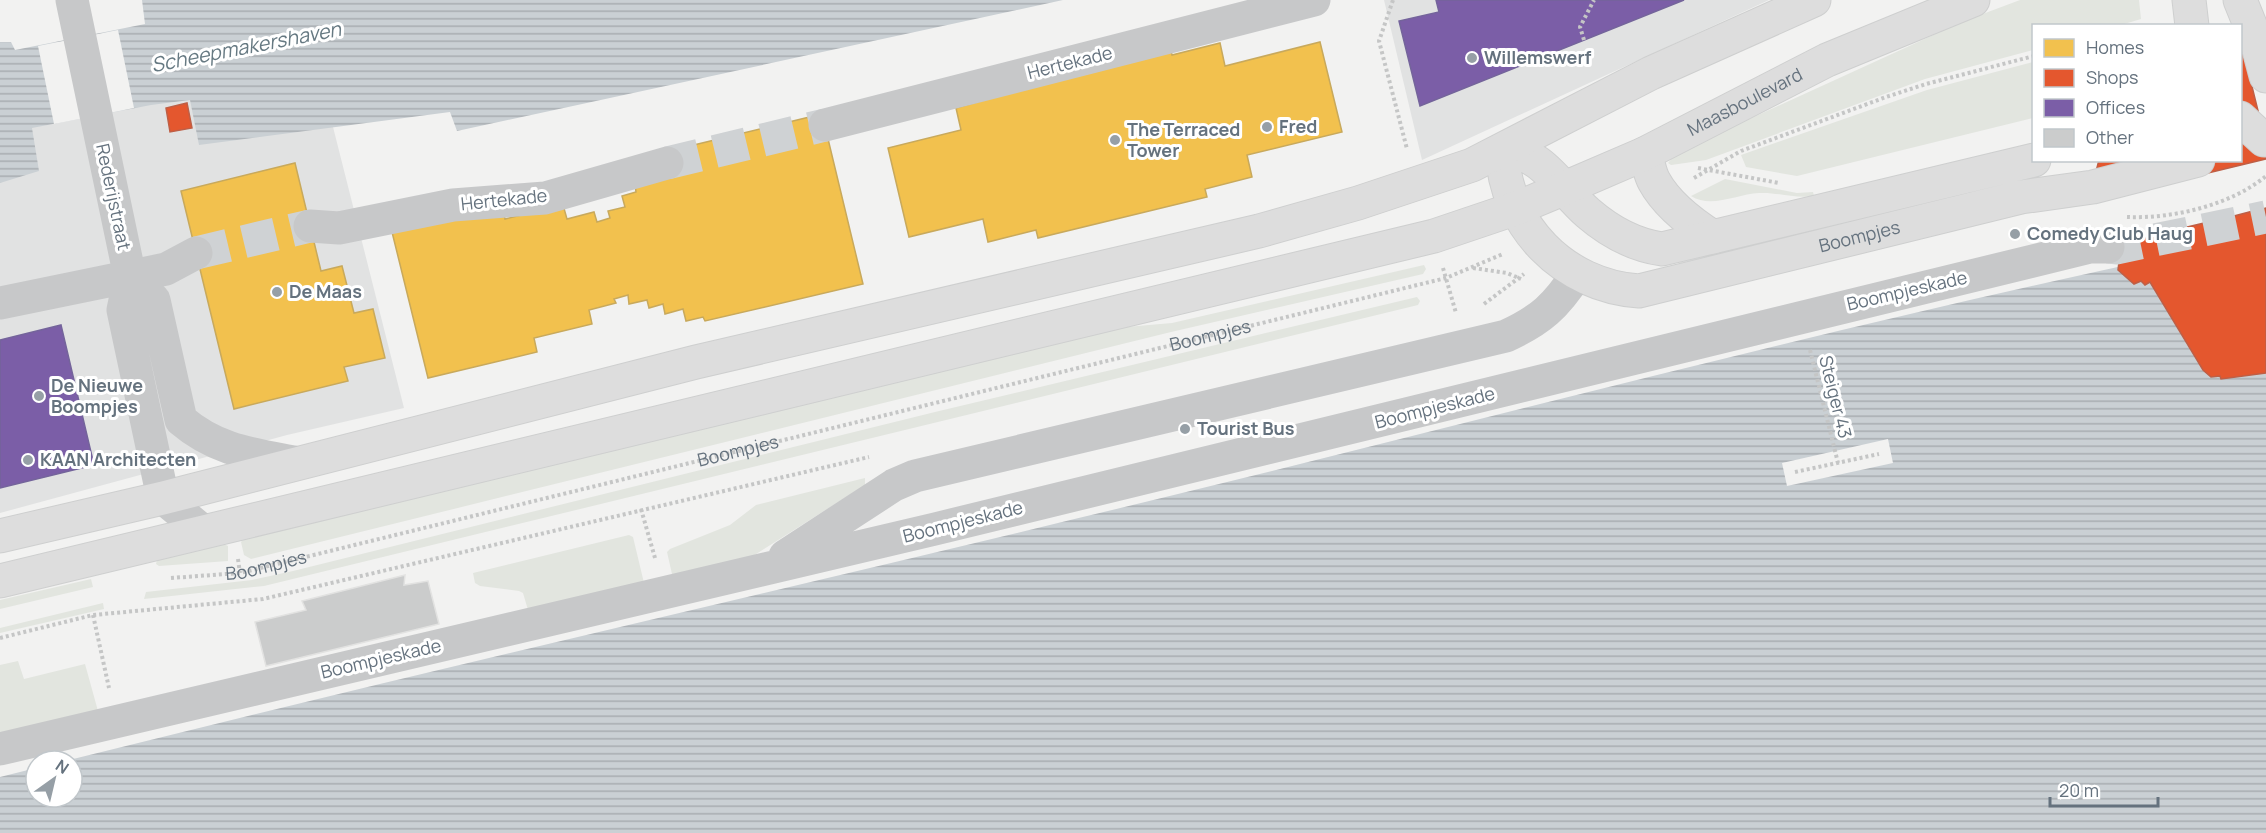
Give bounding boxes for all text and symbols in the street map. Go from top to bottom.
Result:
water label: Scheepmakershaven [149,15,344,78]
legend [2032,24,2242,162]
text: Homes [2086,35,2144,59]
street label: Hertekade [1025,40,1115,84]
place label: Willemswerf [1484,45,1592,69]
marker: Willemswerf [1465,51,1479,65]
street label: Maasboulevard [1683,62,1806,141]
text: Shops [2086,65,2138,89]
text: Offices [2086,95,2145,119]
place label: Fred [1279,114,1317,138]
place label: The Terraced Tower [1127,117,1240,162]
marker: Fred [1260,120,1274,134]
text: Other [2086,125,2134,149]
marker: The Terraced Tower [1108,133,1122,147]
street label: Rederijstraat [91,141,137,252]
street label: Hertekade [459,183,548,215]
street label: Boompjes [1816,214,1902,257]
place label: Comedy Club Haug [2027,221,2193,245]
marker: Comedy Club Haug [2008,227,2022,241]
street label: Boompjeskade [1844,265,1969,316]
place label: De Maas [289,279,362,303]
marker: De Maas [270,285,284,299]
street label: Boompjes [1167,313,1253,356]
street label: Steiger 43 [1814,353,1858,441]
place label: De Nieuwe Boompjes [51,373,143,418]
street label: Boompjeskade [1372,381,1497,434]
marker: De Nieuwe Boompjes [32,389,46,403]
place label: Tourist Bus [1197,416,1295,440]
marker: Tourist Bus [1178,422,1192,436]
street label: Boompjes [695,429,781,472]
place label: KAAN Architecten [40,447,196,471]
marker: KAAN Architecten [21,453,35,467]
street label: Boompjeskade [900,495,1025,548]
street label: Boompjes [225,544,309,585]
street label: Boompjeskade [318,633,443,684]
north arrow [24,749,84,809]
text: N [51,754,73,779]
scale bar [2050,770,2158,808]
text: 20 m [2059,778,2099,802]

